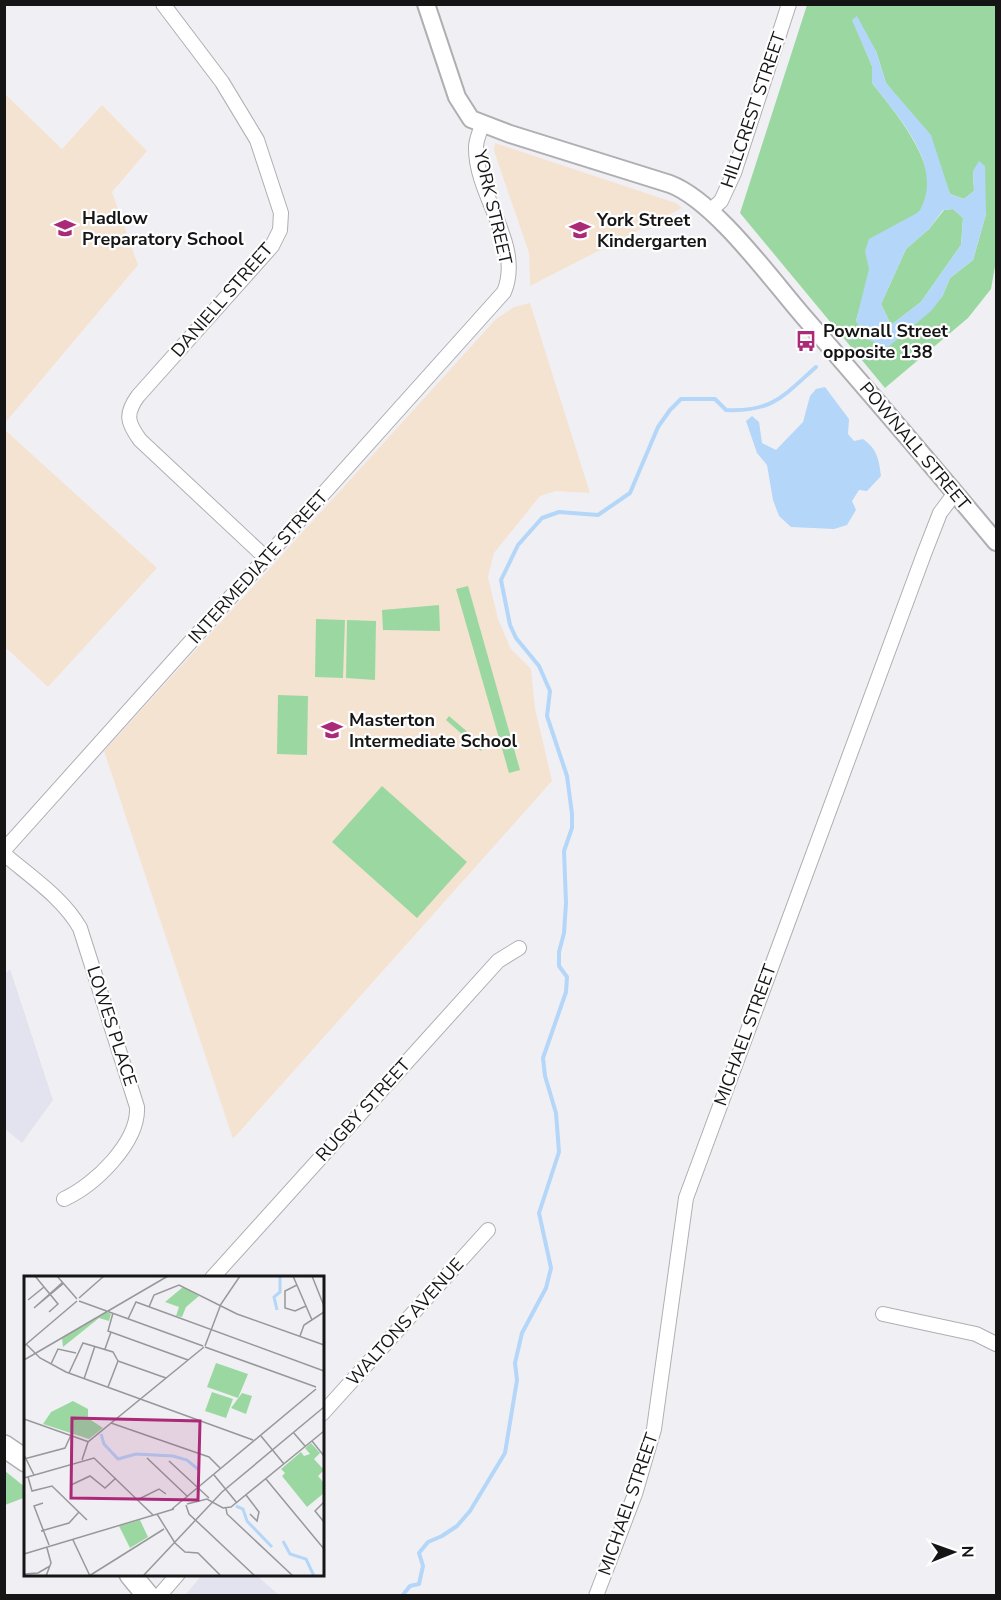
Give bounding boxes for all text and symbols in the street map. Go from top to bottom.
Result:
street label: HILLCREST STREET [715,29,791,191]
street label: YORK STREET [468,146,518,267]
place label: Hadlow Preparatory School [82,206,244,251]
place label: York Street Kindergarten [596,208,707,253]
school or university icon: Hadlow Preparatory School [53,216,77,240]
school or university icon: York Street Kindergarten [568,218,592,242]
street label: DANIELL STREET [166,238,278,362]
place label: Pownall Street opposite 138 [823,319,948,364]
bus stop icon: Pownall Street opposite 138 [794,329,818,353]
street label: POWNALL STREET [854,377,976,515]
street label: INTERMEDIATE STREET [183,485,333,649]
place label: Masterton Intermediate School [349,708,518,753]
school or university icon: Masterton Intermediate School [320,718,344,742]
street label: MICHAEL STREET [708,961,782,1109]
street label: LOWES PLACE [81,963,143,1089]
street label: RUGBY STREET [310,1053,416,1167]
street label: WALTONS AVENUE [341,1253,469,1391]
inset map [24,1276,324,1576]
street label: MICHAEL STREET [592,1429,664,1578]
north arrow [923,1522,983,1582]
text: N [956,1546,978,1558]

